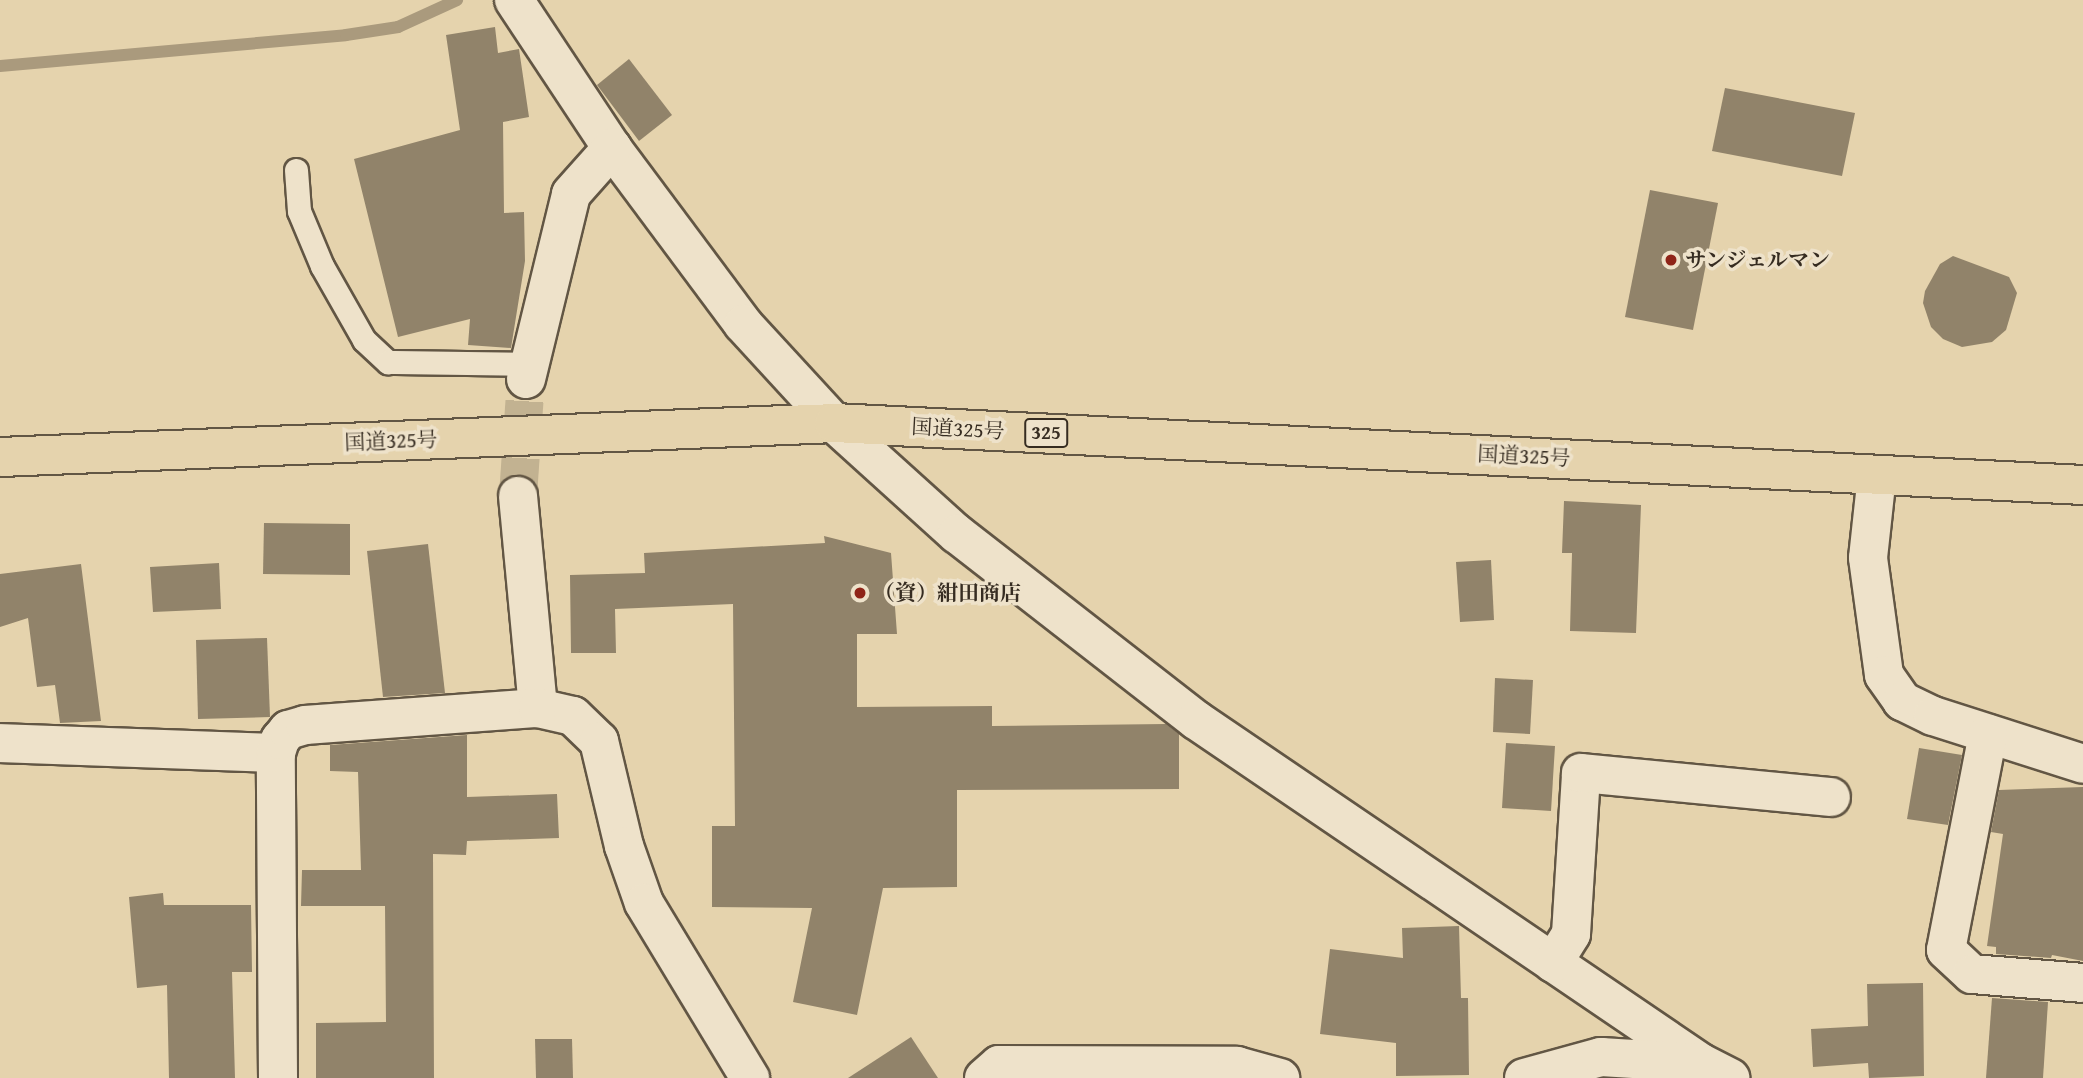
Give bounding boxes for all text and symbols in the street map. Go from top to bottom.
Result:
place label: サンジェルマン [1685,247,1832,273]
marker: サンジェルマン [1663,252,1679,268]
street label: 国道325号 [911,414,1005,444]
road number: 325 [1023,418,1069,448]
street label: 国道325号 [344,427,438,455]
street label: 国道325号 [1477,441,1571,471]
place label: （資）紺田商店 [874,580,1021,606]
marker: （資）紺田商店 [852,585,868,601]

